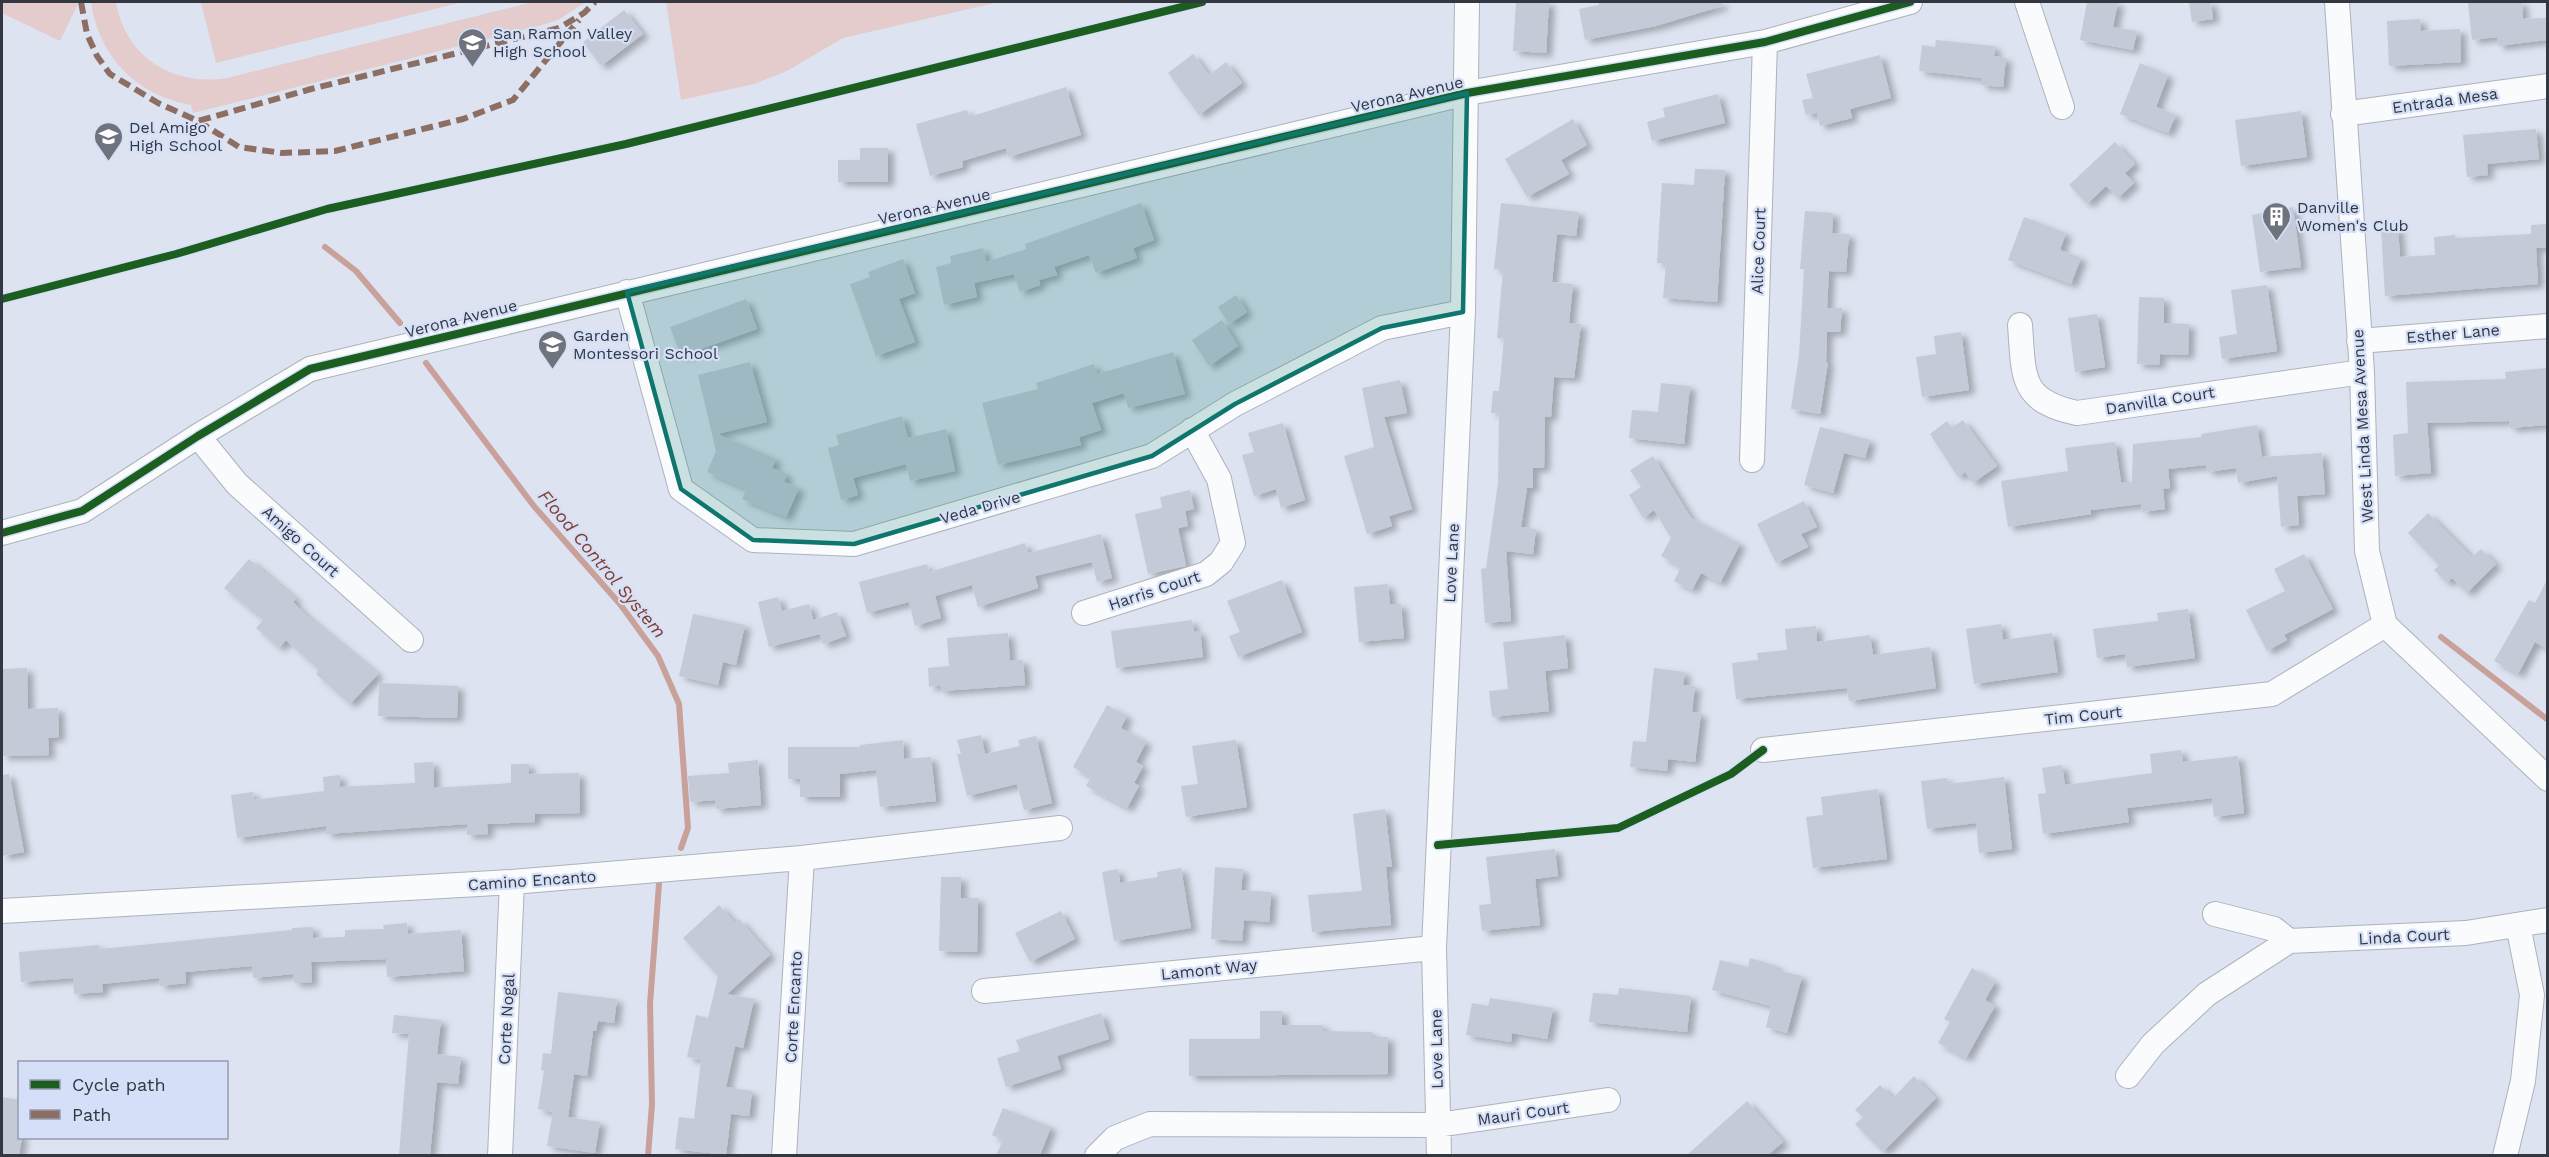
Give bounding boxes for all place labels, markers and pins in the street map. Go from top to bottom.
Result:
place label: San Ramon Valley High School [493,24,633,61]
school or university icon: San Ramon Valley High School [456,26,488,68]
place label: Del Amigo High School [129,118,222,155]
school or university icon: Del Amigo High School [92,120,124,162]
place label: Danville Women's Club [2297,198,2409,235]
building icon: Danville Women's Club [2260,200,2292,242]
place label: Garden Montessori School [573,326,718,363]
school or university icon: Garden Montessori School [536,328,568,370]

